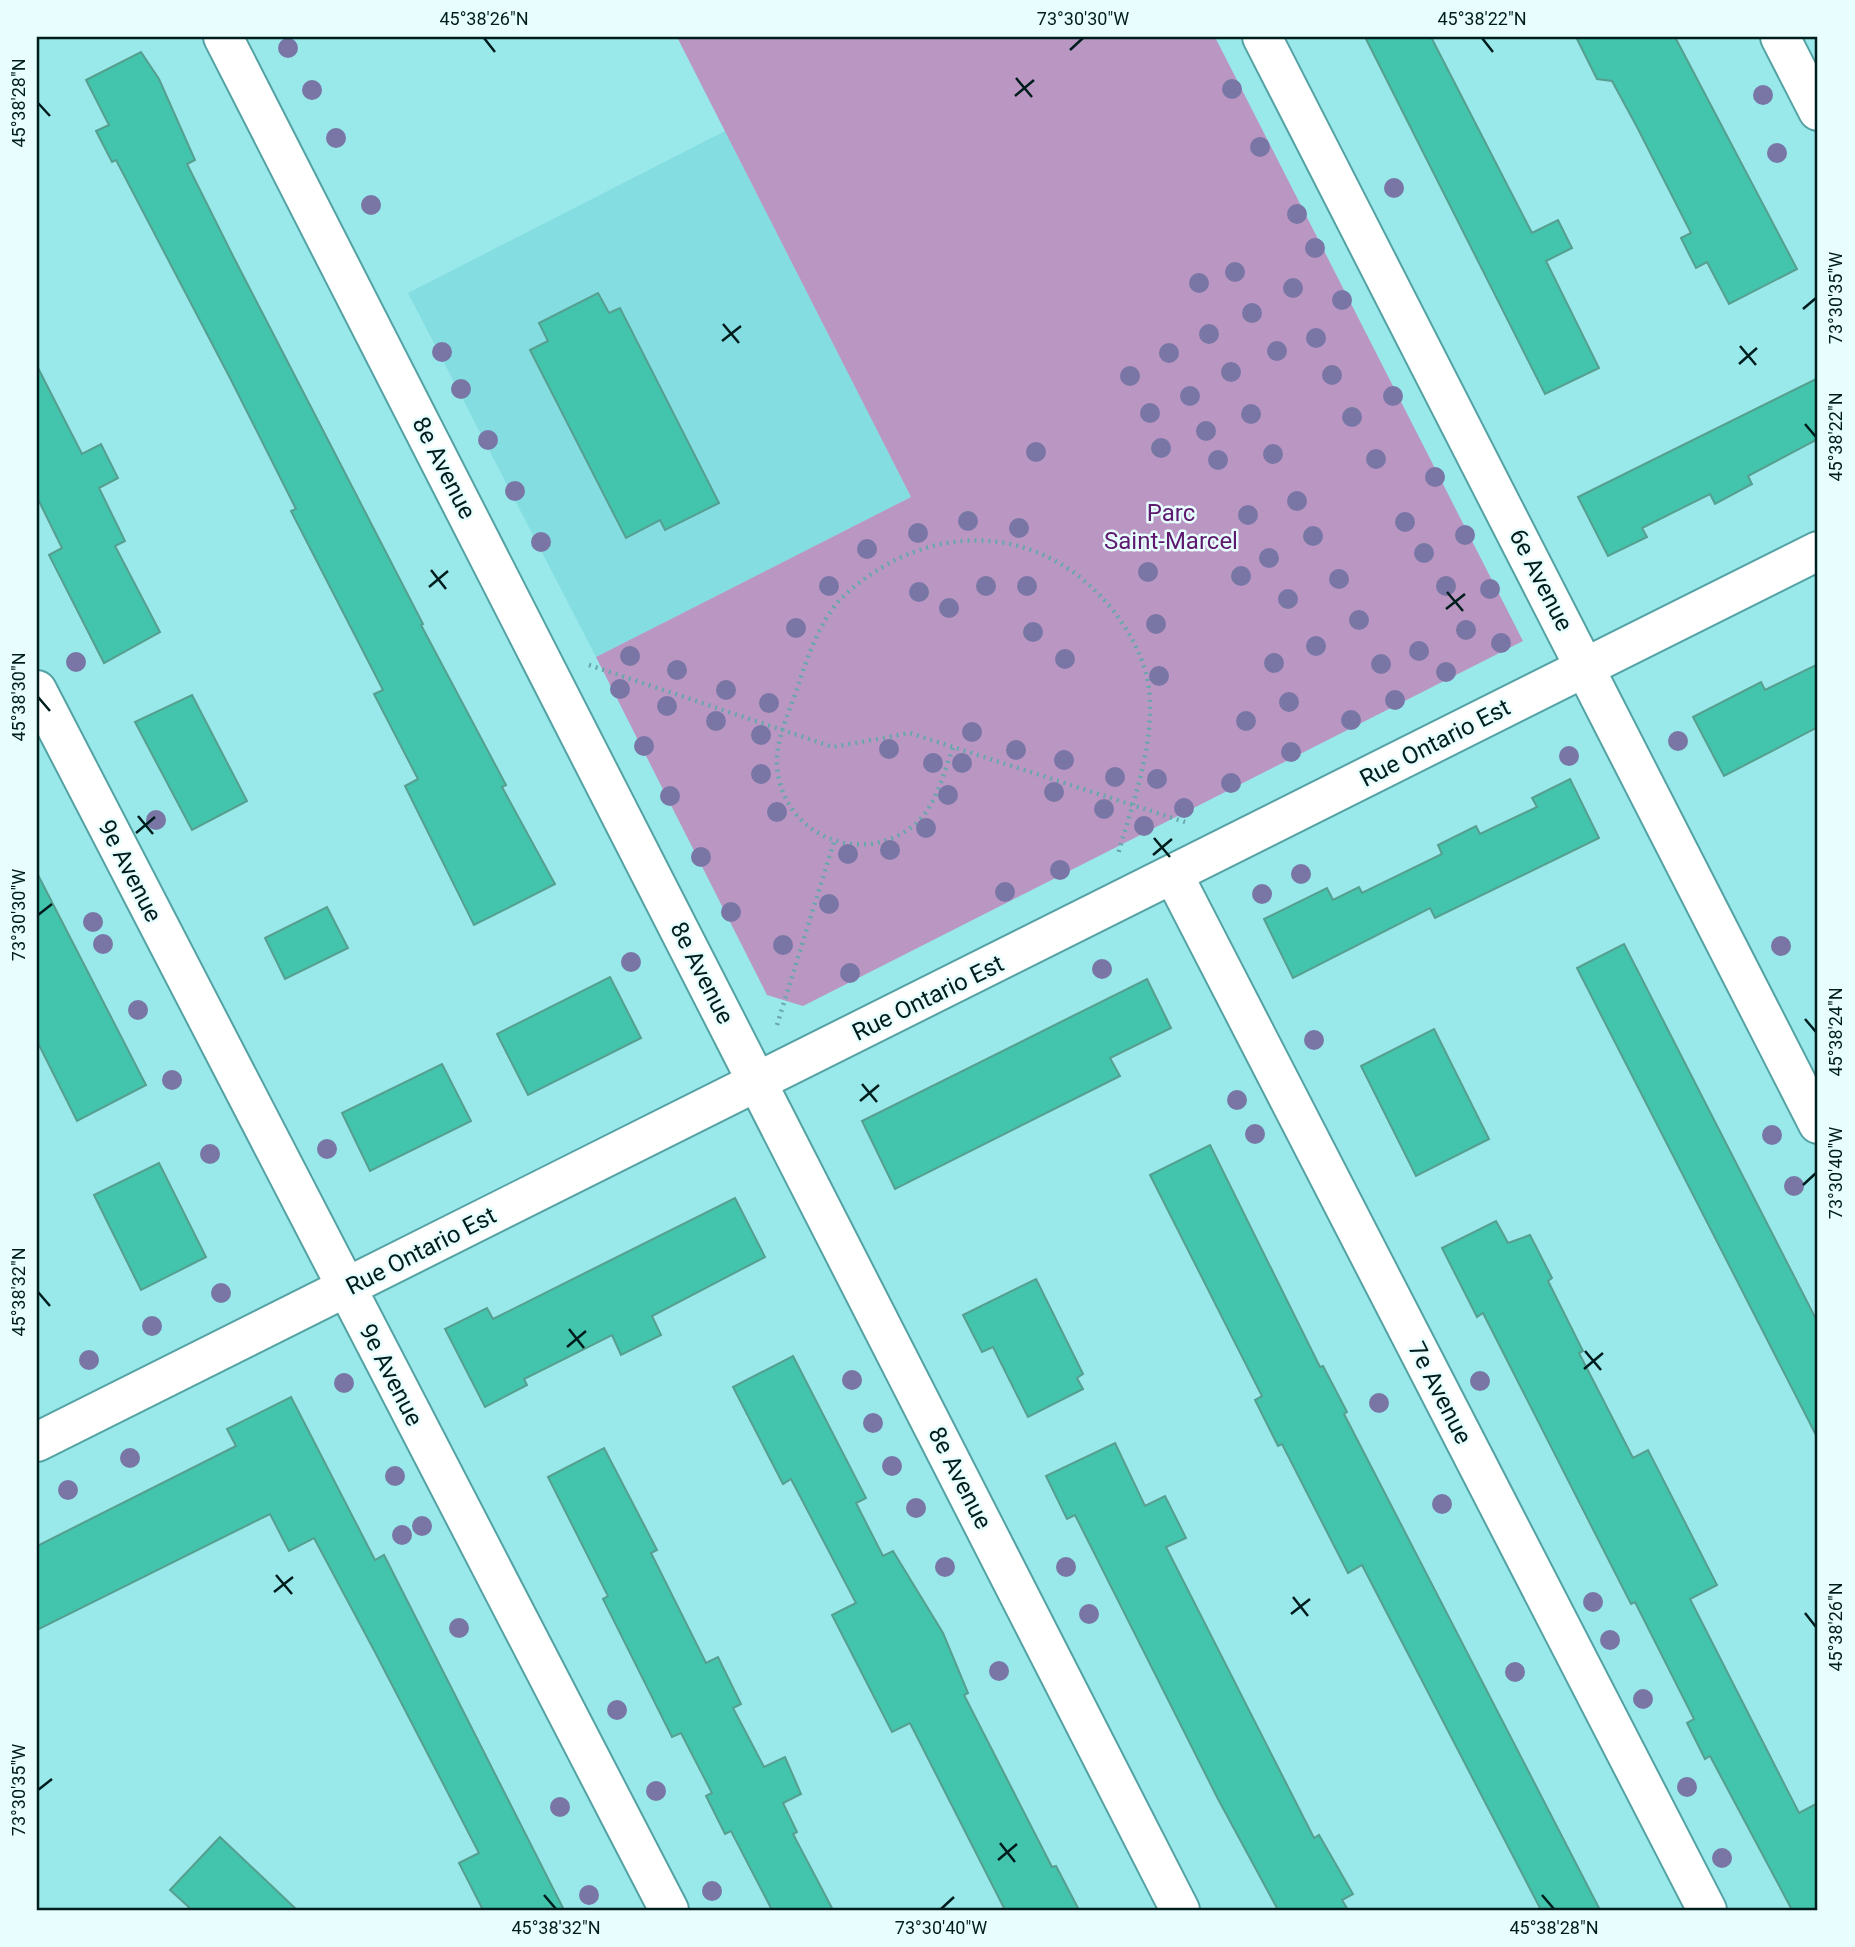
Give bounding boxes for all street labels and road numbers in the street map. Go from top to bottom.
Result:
street label: 8e Avenue [406,412,482,524]
street label: 6e Avenue [1503,524,1579,636]
street label: Rue Ontario Est [1355,693,1515,793]
street label: 9e Avenue [92,815,168,927]
street label: 8e Avenue [664,917,740,1029]
street label: Rue Ontario Est [848,949,1008,1047]
street label: Rue Ontario Est [341,1201,501,1301]
street label: 9e Avenue [353,1319,429,1431]
street label: 7e Avenue [1402,1337,1478,1449]
street label: 8e Avenue [922,1422,998,1534]

